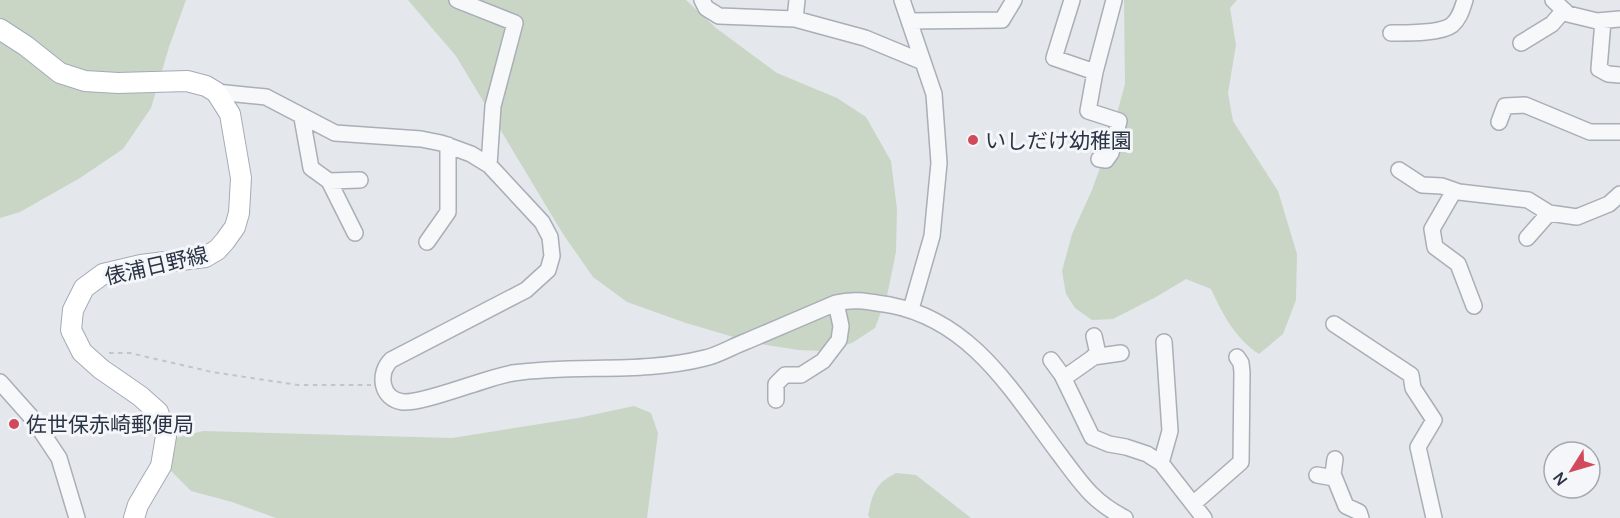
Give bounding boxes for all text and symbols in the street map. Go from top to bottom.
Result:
place label: いしだけ幼稚園 [985,126,1132,154]
marker: いしだけ幼稚園 [966,133,980,147]
street label: 俵浦日野線 [102,240,210,290]
place label: 佐世保赤崎郵便局 [26,410,194,438]
marker: 佐世保赤崎郵便局 [7,417,21,431]
north arrow [1542,440,1602,500]
text: N [1548,468,1572,490]

